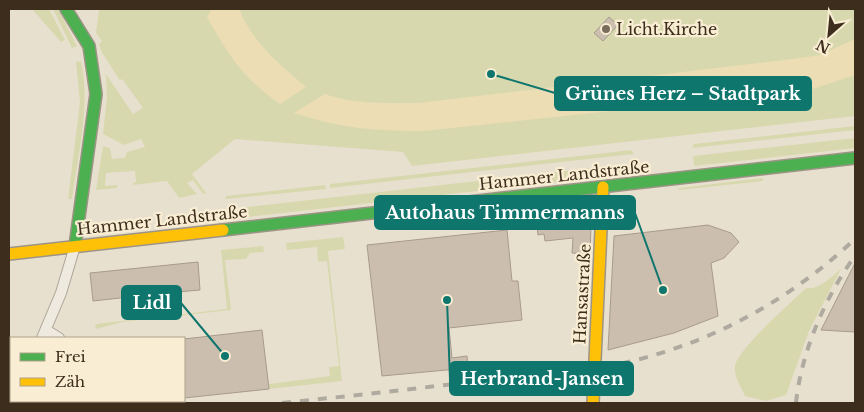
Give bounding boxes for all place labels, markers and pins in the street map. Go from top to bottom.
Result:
place label: Licht.Kirche [616,19,717,39]
marker: Licht.Kirche [600,23,612,35]
callout: Grünes Herz – Stadtpark [555,77,811,110]
callout: Autohaus Timmermanns [375,196,635,229]
callout: Lidl [122,286,181,319]
callout: Herbrand-Jansen [450,362,633,395]

